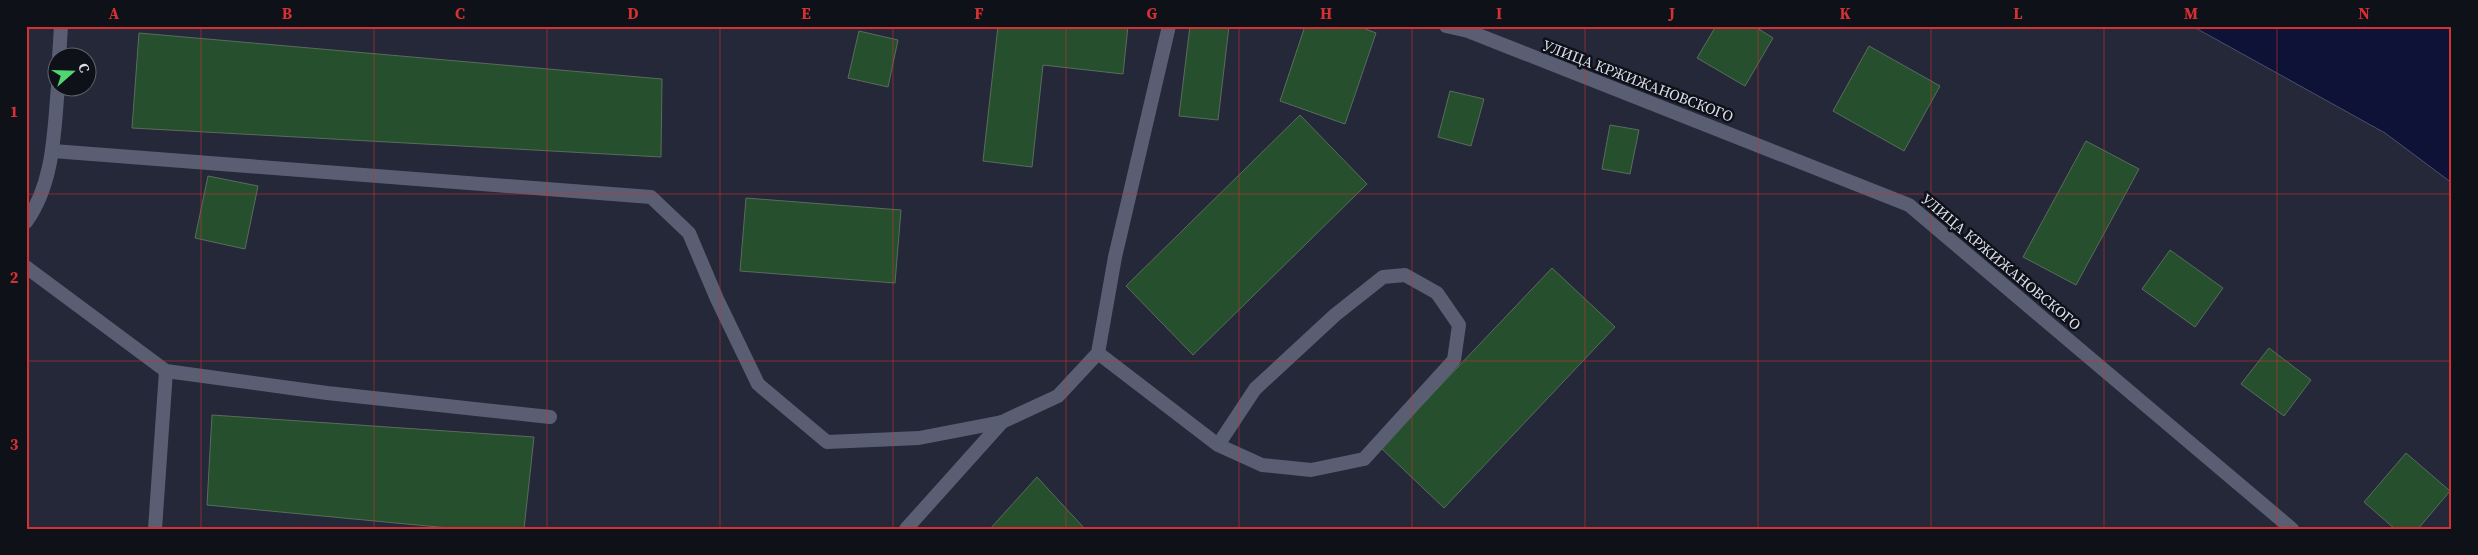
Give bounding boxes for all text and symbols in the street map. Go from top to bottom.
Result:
text: A [109,2,120,24]
text: B [282,2,293,24]
text: C [455,2,465,24]
text: D [627,2,639,24]
text: E [801,2,811,24]
text: F [974,2,984,24]
text: G [1147,2,1158,24]
text: H [1320,2,1332,24]
text: I [1496,2,1502,24]
text: J [1668,2,1675,24]
text: K [1839,2,1851,24]
text: L [2013,2,2023,24]
text: M [2184,2,2198,24]
text: N [2358,2,2370,24]
street label: УЛИЦА КРЖИЖАНОВСКОГО [1540,34,1737,127]
north arrow [48,48,98,98]
text: С [73,60,95,75]
text: 1 [10,100,18,122]
street label: УЛИЦА КРЖИЖАНОВСКОГО [1917,188,2086,335]
text: 2 [10,266,19,288]
text: 3 [10,433,19,455]

